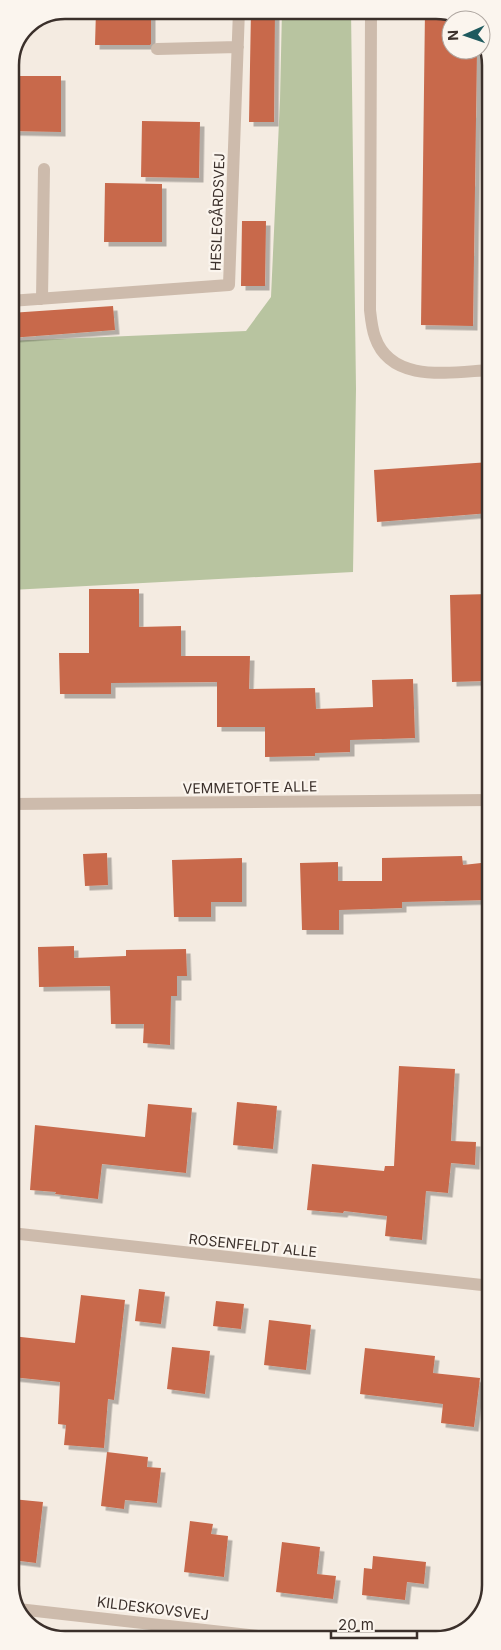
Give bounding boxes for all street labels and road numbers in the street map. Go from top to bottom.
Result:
street label: HESLEGÅRDSVEJ [205,153,228,271]
street label: VEMMETOFTE ALLE [183,777,317,797]
street label: ROSENFELDT ALLE [188,1230,318,1260]
street label: KILDESKOVSVEJ [96,1593,210,1623]

